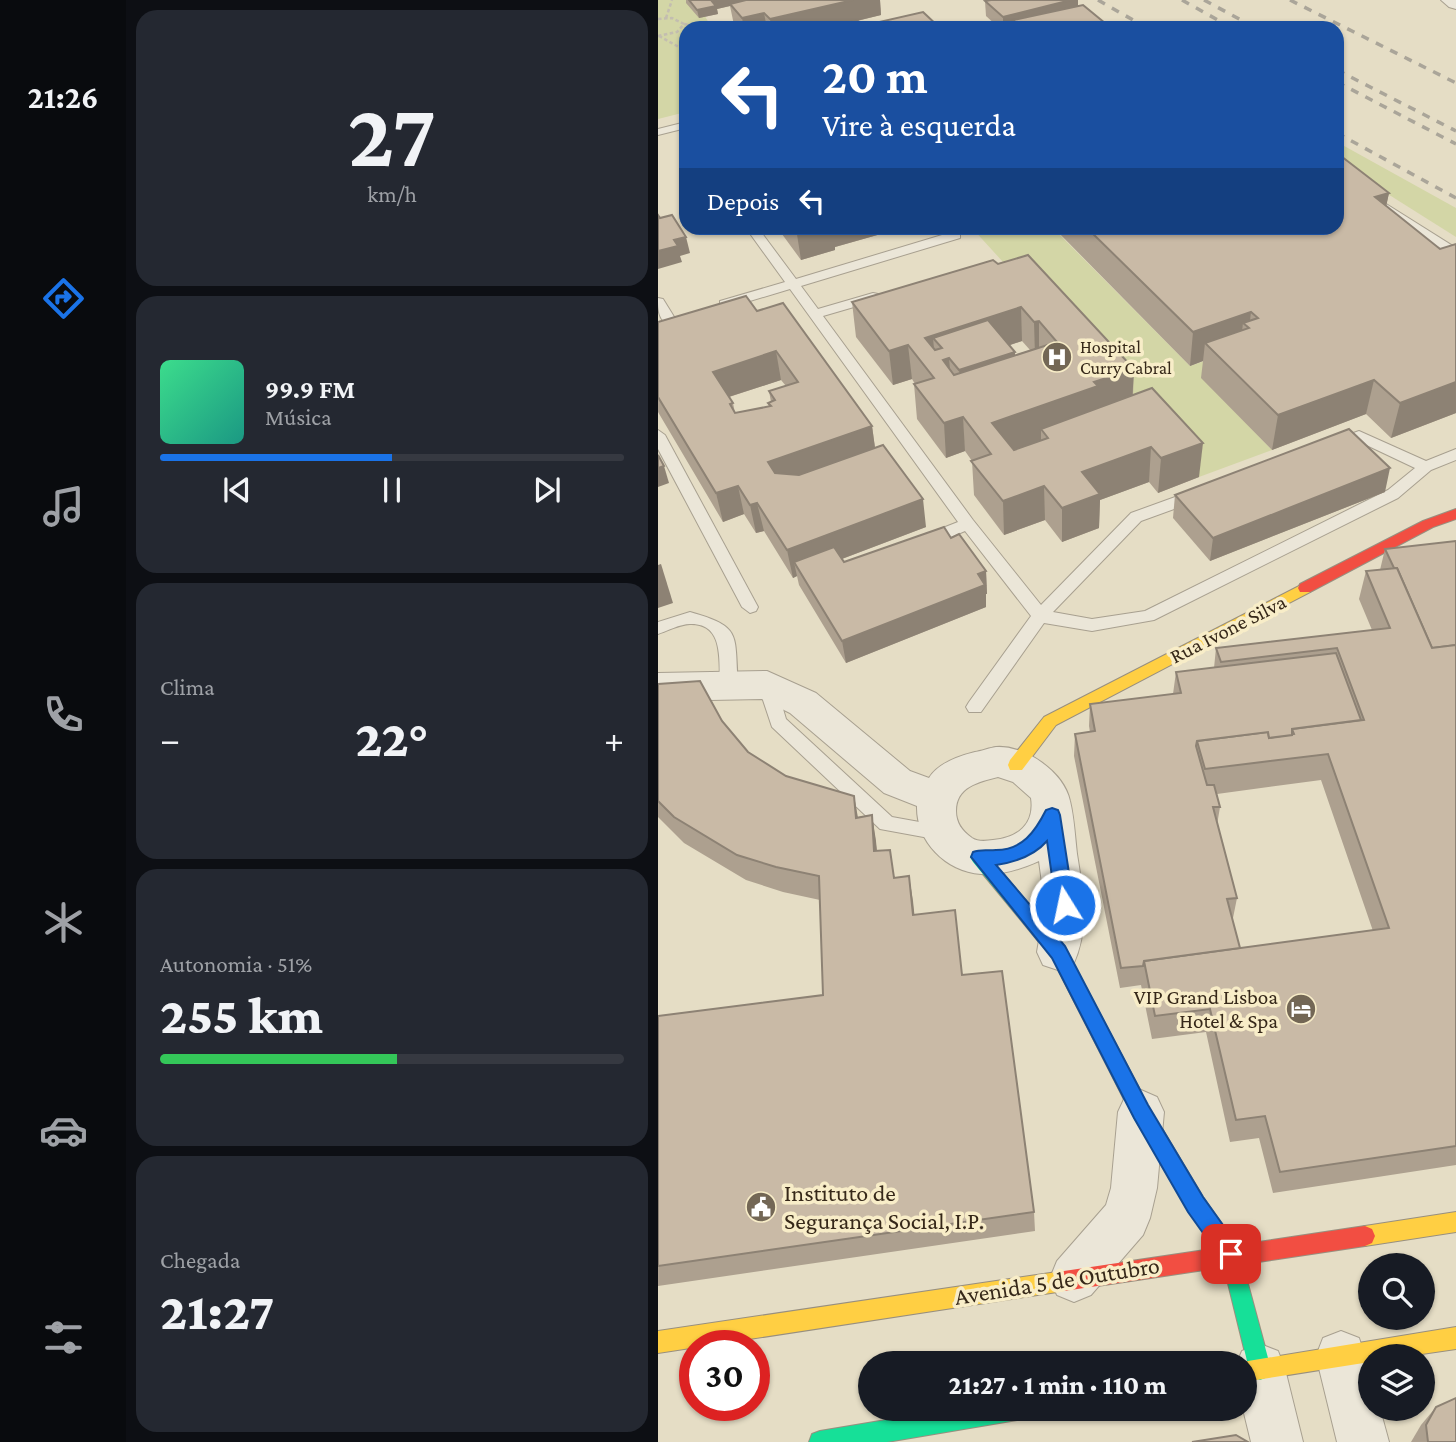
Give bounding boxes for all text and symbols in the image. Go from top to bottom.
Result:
icon: left [707,49,798,140]
text: 20 m [822,49,928,104]
text: 21:26 [28,79,98,115]
text: 27 [348,84,436,186]
text: Vire à esquerda [822,107,1016,143]
text: km/h [367,181,417,207]
icon: left [793,182,831,220]
text: Depois [707,187,779,216]
icon: directions [39,274,88,323]
place label: Hospital Curry Cabral [1080,337,1172,378]
hospital icon: Hospital Curry Cabral [1040,340,1074,374]
text: 99.9 FM [265,375,355,404]
text: Música [265,404,332,430]
icon: previous [218,471,256,509]
icon: pause [373,471,411,509]
icon: next [528,471,566,509]
icon: music [39,482,88,531]
street label: Rua Ivone Silva [1166,589,1290,669]
text: Clima [160,674,215,700]
icon: phone [39,690,88,739]
text: 22° [355,709,429,767]
text: − [160,718,180,760]
text: + [604,718,624,760]
position arrow [1028,868,1102,942]
icon: climate [39,898,88,947]
text: Autonomia · 51% [160,951,312,977]
place label: VIP Grand Lisboa Hotel & Spa [1134,985,1278,1033]
text: 255 km [160,986,323,1044]
hotel icon: VIP Grand Lisboa Hotel & Spa [1284,992,1318,1026]
icon: car [39,1106,88,1155]
place label: Instituto de Segurança Social, I.P. [784,1179,984,1234]
public building icon: Instituto de Segurança Social, I.P. [744,1190,778,1224]
pin [1201,1224,1261,1284]
icon: arrive [1212,1235,1250,1273]
text: Chegada [160,1247,240,1273]
street label: Avenida 5 de Outubro [952,1251,1161,1310]
map controls [1358,1253,1435,1421]
button: search [1358,1253,1435,1330]
text: 21:27 [160,1282,275,1340]
icon: filters [39,1313,88,1362]
speed limit sign: 30 [679,1330,770,1421]
button: layers [1358,1344,1435,1421]
text: 21:27 · 1 min · 110 m [948,1371,1167,1400]

